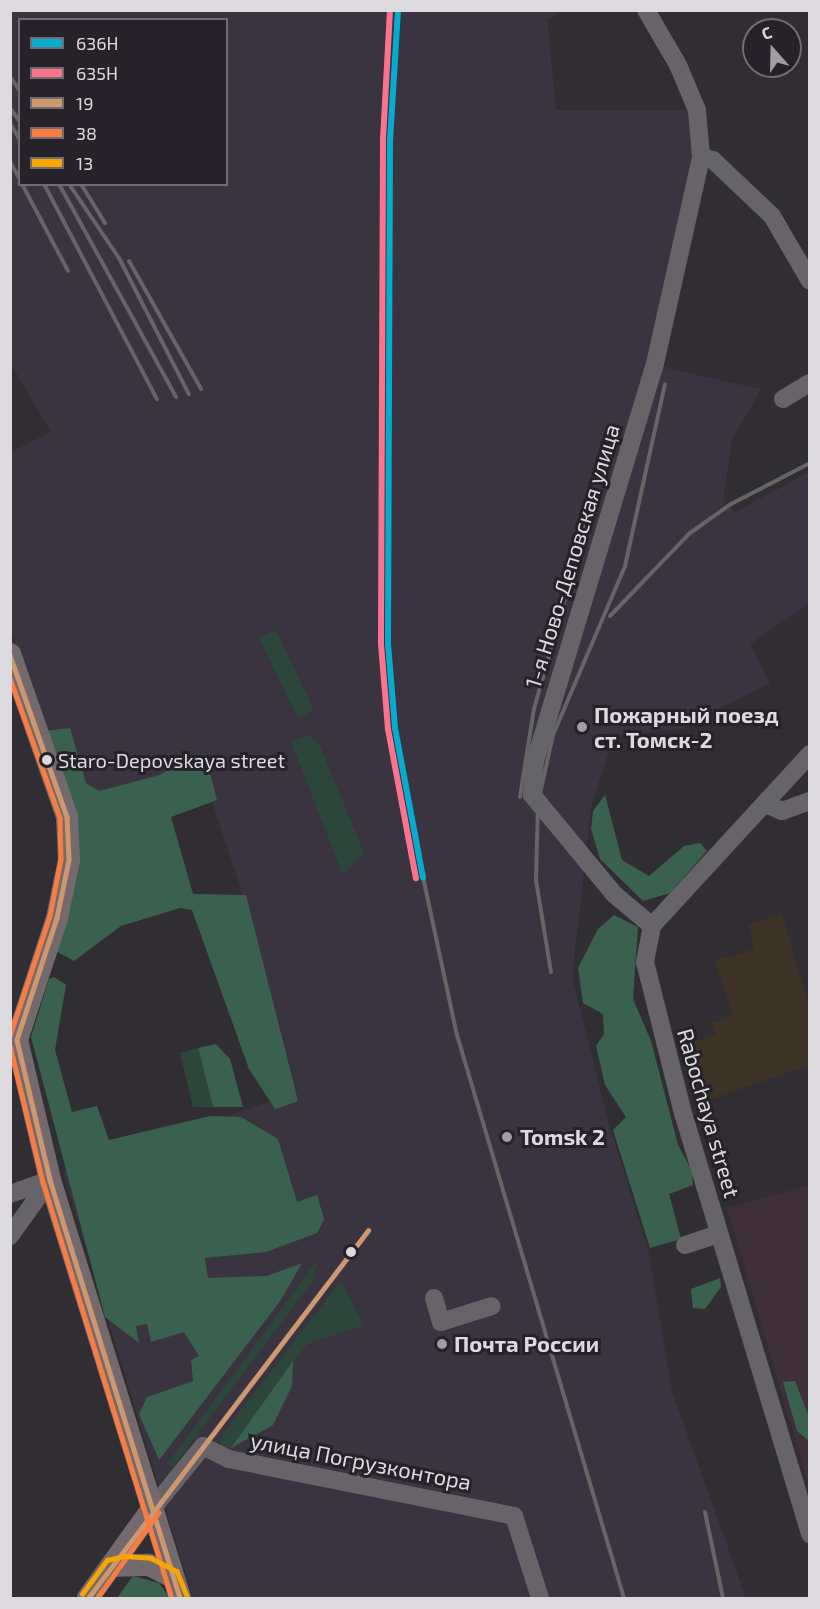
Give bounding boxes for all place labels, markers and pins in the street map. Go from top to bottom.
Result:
place label: Пожарный поезд ст. Томск-2 [594,701,779,752]
marker: Пожарный поезд ст. Томск-2 [575,720,589,734]
place label: Staro-Depovskaya street [58,748,285,772]
marker: Staro-Depovskaya street [41,754,53,766]
place label: Tomsk 2 [520,1124,605,1150]
marker: Tomsk 2 [498,1128,516,1146]
unlabelled marker [345,1246,357,1258]
place label: Почта России [454,1331,599,1357]
marker: Почта России [435,1337,449,1351]

